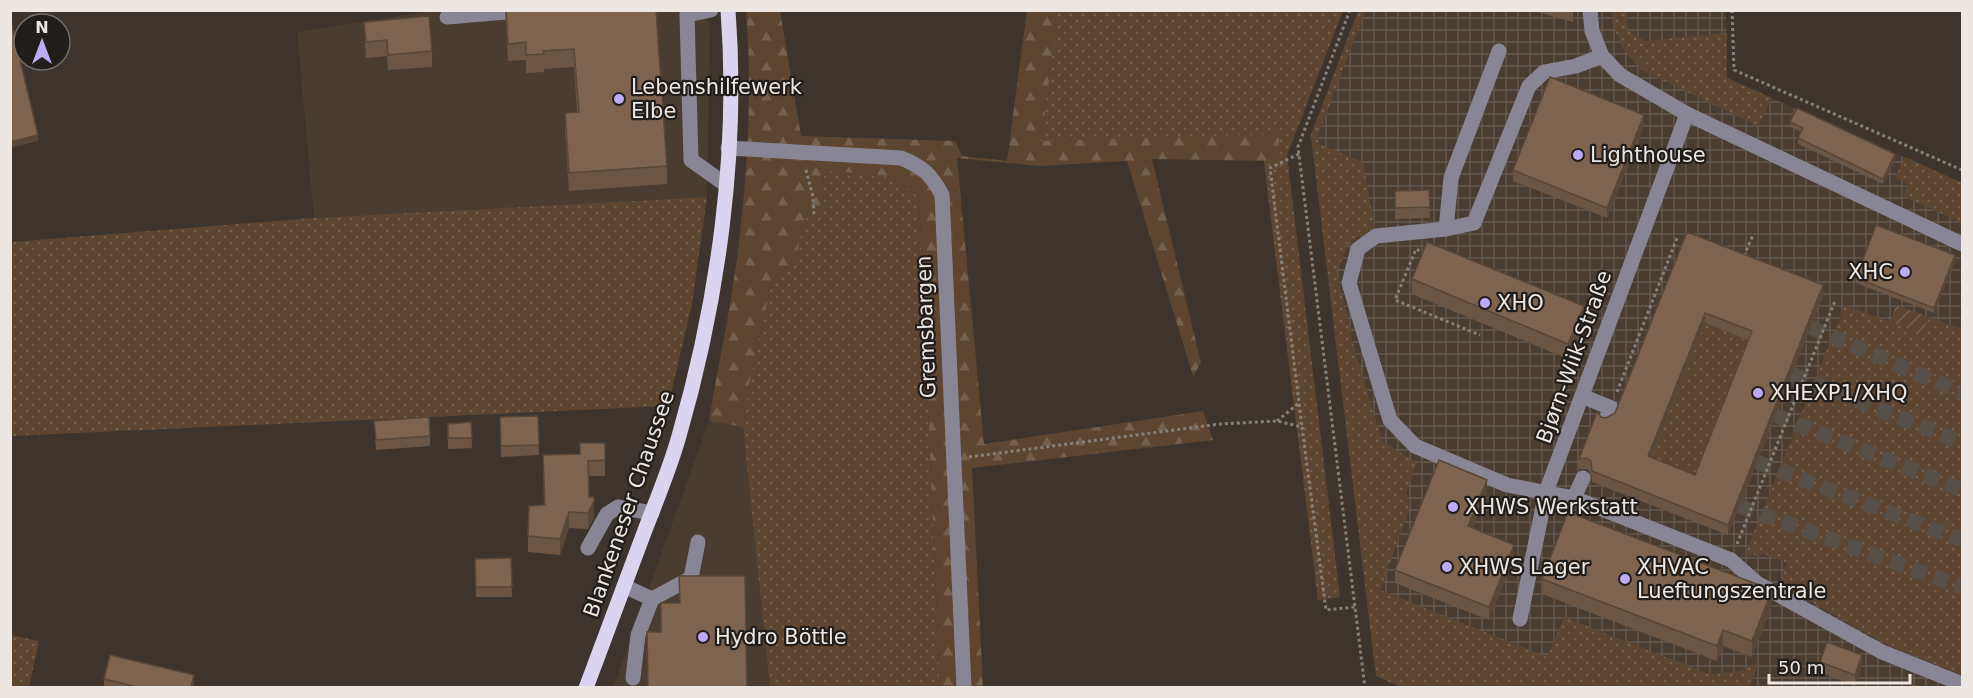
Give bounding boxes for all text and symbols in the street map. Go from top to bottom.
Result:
north arrow [12,12,72,72]
text: N [35,18,49,37]
place label: Lebenshilfewerk Elbe [631,75,803,123]
marker: Lebenshilfewerk Elbe [612,92,626,106]
place label: Lighthouse [1590,143,1706,167]
marker: Lighthouse [1571,148,1585,162]
street label: Gremsbargen [912,255,940,399]
place label: XHC [1848,260,1893,284]
marker: XHC [1898,265,1912,279]
street label: Bjørn-Wiik-Straße [1532,267,1616,447]
place label: XHO [1497,291,1544,315]
marker: XHO [1478,296,1492,310]
place label: XHEXP1/XHQ [1770,381,1908,405]
marker: XHEXP1/XHQ [1751,386,1765,400]
street label: Blankeneser Chaussee [579,388,679,620]
place label: XHWS Werkstatt [1465,495,1638,519]
marker: XHWS Werkstatt [1446,500,1460,514]
place label: XHWS Lager [1459,555,1590,579]
place label: XHVAC Lueftungszentrale [1637,555,1826,603]
marker: XHWS Lager [1440,560,1454,574]
marker: XHVAC Lueftungszentrale [1618,572,1632,586]
place label: Hydro Böttle [715,625,847,649]
marker: Hydro Böttle [696,630,710,644]
scale bar [1769,647,1910,685]
text: 50 m [1778,657,1824,678]

